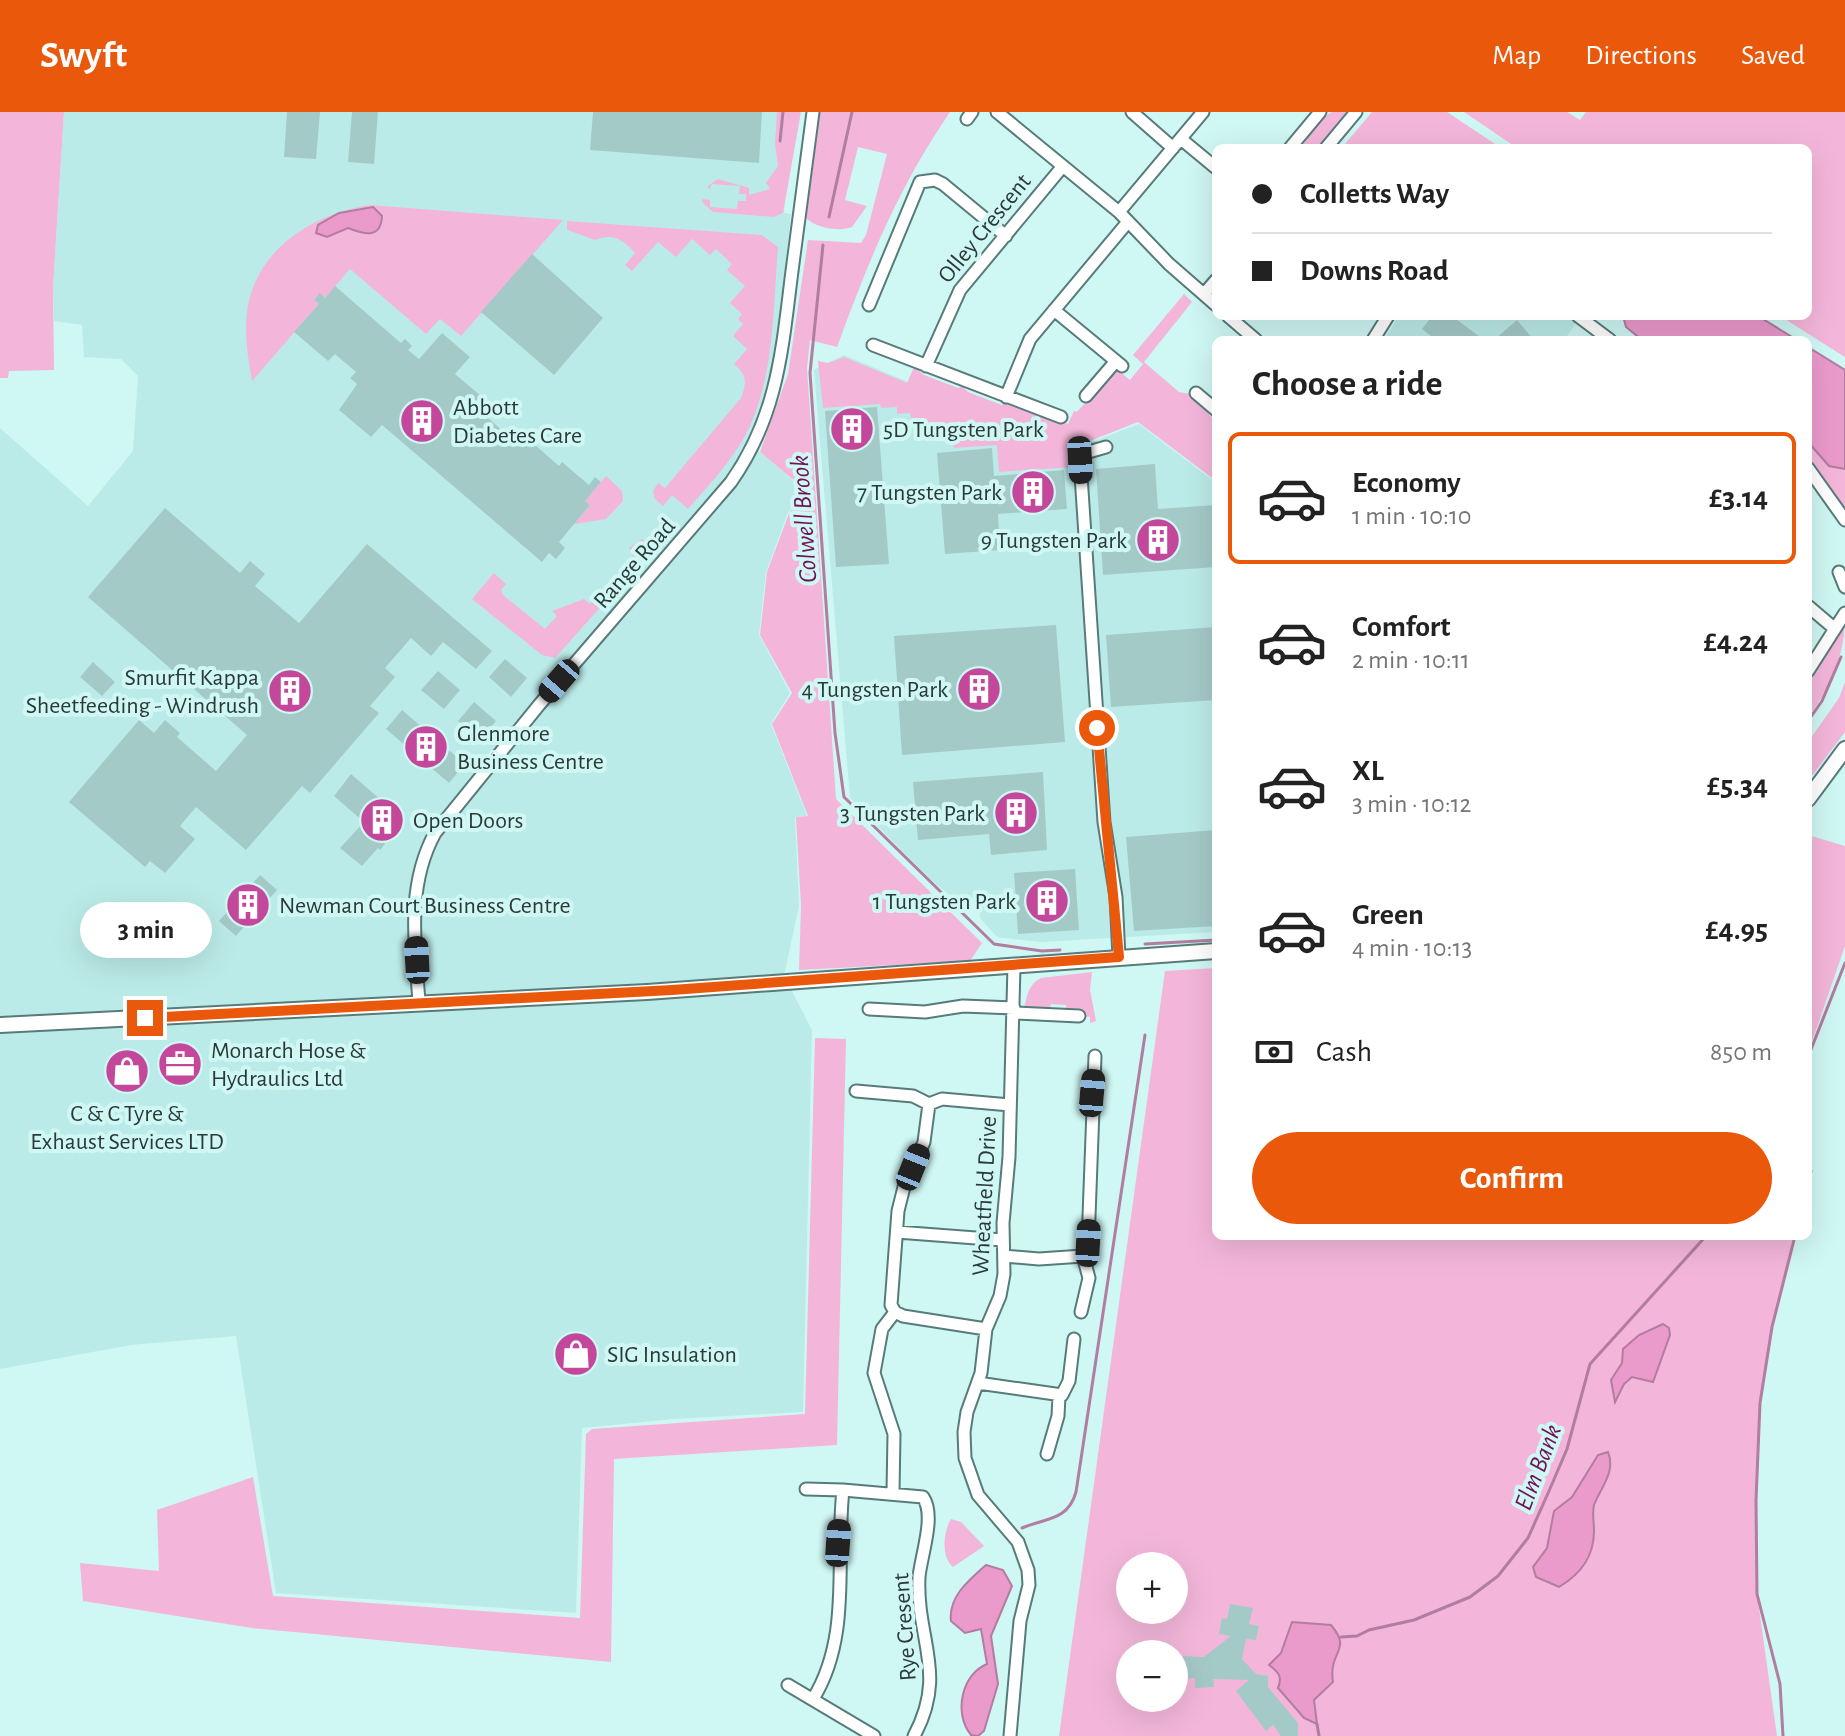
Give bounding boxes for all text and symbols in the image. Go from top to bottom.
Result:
text: Swyft [40,37,127,75]
text: Map [1492,42,1541,70]
text: Directions [1585,42,1697,70]
text: Saved [1741,42,1805,70]
street label: Olley Crescent [934,169,1036,288]
text: Colletts Way [1300,179,1449,209]
text: Downs Road [1300,256,1449,286]
text: Choose a ride [1252,366,1442,402]
place label: Abbott Diabetes Care [453,396,582,448]
building icon: Abbott Diabetes Care [398,397,446,445]
building icon: 5D Tungsten Park [828,405,876,453]
place label: 5D Tungsten Park [883,418,1044,442]
car [1067,435,1093,485]
water label: Colwell Brook [787,454,821,584]
icon: car [1256,462,1328,534]
building icon: 7 Tungsten Park [1009,468,1057,516]
text: Economy [1352,468,1461,498]
place label: 7 Tungsten Park [857,481,1002,505]
text: £3.14 [1709,483,1768,513]
text: 1 min · 10:10 [1352,503,1472,529]
street label: Range Road [589,514,680,613]
building icon: 9 Tungsten Park [1134,516,1182,564]
place label: 9 Tungsten Park [981,529,1127,553]
icon: car [1256,606,1328,678]
text: Comfort [1352,612,1451,642]
text: £4.24 [1703,627,1768,657]
text: 2 min · 10:11 [1352,647,1470,673]
car [534,655,584,707]
building icon: 4 Tungsten Park [955,665,1003,713]
place label: Smurfit Kappa Sheetfeeding - Windrush [26,666,259,718]
building icon: Smurfit Kappa Sheetfeeding - Windrush [266,667,314,715]
place label: 4 Tungsten Park [801,678,948,702]
route start [1079,710,1115,746]
place label: Glenmore Business Centre [457,722,604,774]
building icon: Glenmore Business Centre [402,723,450,771]
icon: car [1256,750,1328,822]
text: XL [1352,756,1384,786]
text: £5.34 [1707,771,1768,801]
building icon: 3 Tungsten Park [992,789,1040,837]
text: 3 min · 10:12 [1352,791,1471,817]
building icon: Open Doors [358,796,406,844]
place label: 3 Tungsten Park [840,802,985,826]
place label: Open Doors [413,809,523,833]
building icon: 1 Tungsten Park [1023,877,1071,925]
building icon: Newman Court Business Centre [224,881,272,929]
place label: 1 Tungsten Park [873,890,1016,914]
place label: Newman Court Business Centre [279,894,571,918]
icon: car [1256,894,1328,966]
text: Green [1352,900,1424,930]
callout: 3 min [79,902,211,958]
text: £4.95 [1705,915,1768,945]
text: 3 min [118,917,174,943]
car [404,935,430,985]
text: 4 min · 10:13 [1352,935,1472,961]
route end [127,1000,163,1036]
icon: cash [1252,1030,1296,1074]
text: Cash [1316,1037,1372,1067]
place label: Monarch Hose & Hydraulics Ltd [211,1039,366,1091]
text: 850 m [1710,1039,1772,1065]
office icon: Monarch Hose & Hydraulics Ltd [156,1040,204,1088]
shop icon: C & C Tyre & Exhaust Services LTD [103,1047,151,1095]
car [1078,1068,1106,1118]
place label: C & C Tyre & Exhaust Services LTD [30,1102,224,1154]
street label: Wheatfield Drive [969,1115,1001,1277]
button: Confirm [1252,1132,1772,1224]
car [893,1140,933,1194]
car [1075,1218,1101,1268]
shop icon: SIG Insulation [552,1330,600,1378]
place label: SIG Insulation [607,1343,737,1367]
water label: Elm Bank [1510,1421,1566,1514]
car [824,1518,852,1568]
map controls [1116,1552,1188,1712]
button: + [1116,1552,1188,1624]
street label: Rye Cresent [889,1572,921,1682]
button: − [1116,1640,1188,1712]

